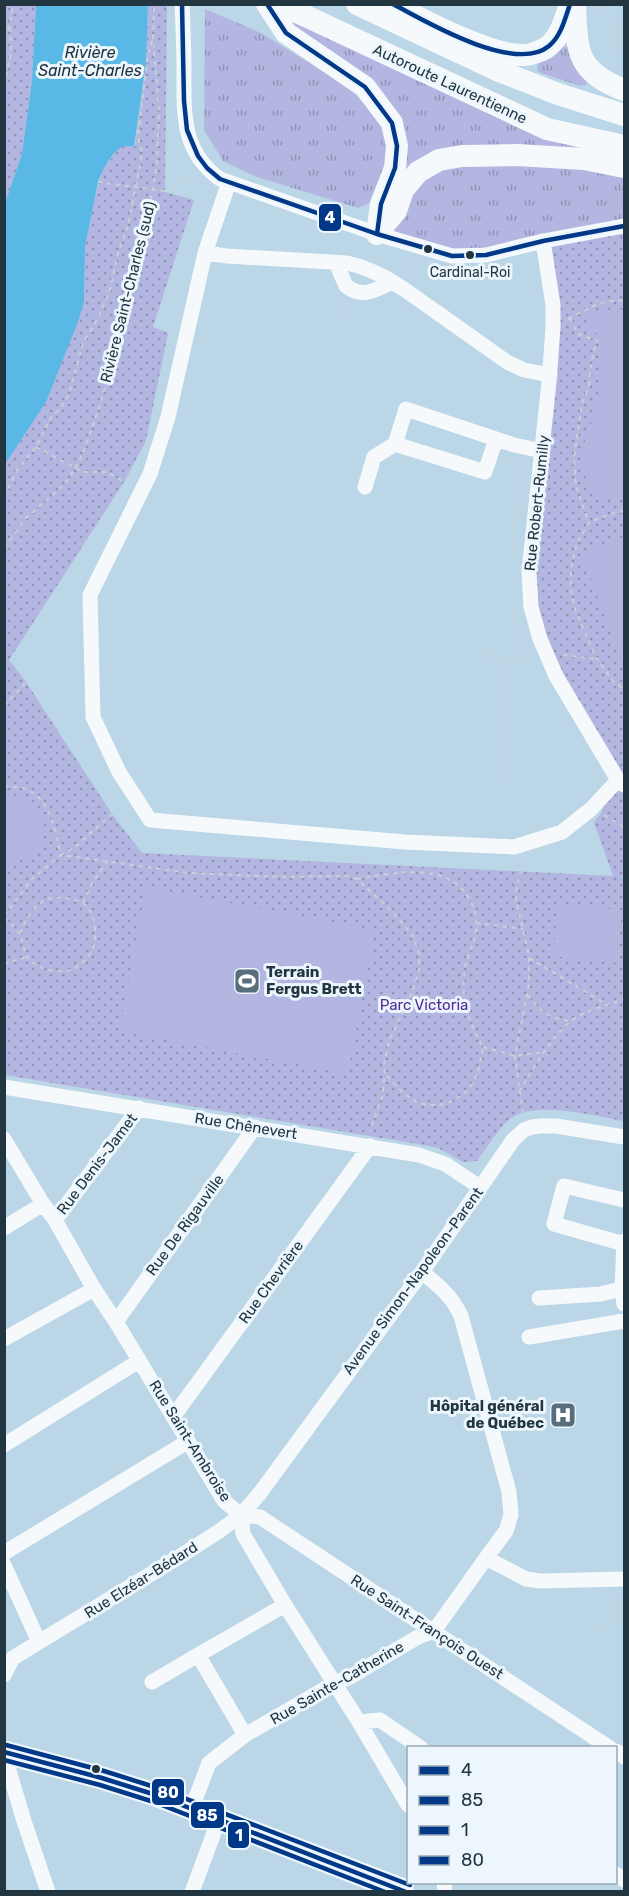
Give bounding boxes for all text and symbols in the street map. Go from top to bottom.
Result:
street label: Autoroute Laurentienne [370,40,530,128]
water label: Rivière Saint-Charles [38,43,142,80]
street label: Rivière Saint-Charles (sud) [97,199,159,385]
line badge: 4 [318,203,342,232]
text: 4 [325,208,336,227]
unlabelled marker [422,243,434,255]
marker: Cardinal-Roi [464,249,476,261]
place label: Cardinal-Roi [430,264,510,281]
street label: Rue Robert-Rumilly [521,434,553,572]
place label: Terrain Fergus Brett [266,963,362,998]
sports icon: Terrain Fergus Brett [232,966,262,996]
park label: Parc Victoria [380,996,468,1014]
street label: Rue Chênevert [193,1109,299,1143]
street label: Rue Denis-Jamet [53,1110,141,1218]
street label: Rue De Rigauville [142,1171,228,1279]
street label: Avenue Simon-Napoleon-Parent [339,1184,487,1378]
street label: Rue Chevrière [235,1237,307,1327]
street label: Rue Saint-Ambroise [145,1377,235,1505]
place label: Hôpital général de Québec [430,1397,544,1432]
hospital icon: Hôpital général de Québec [548,1400,578,1430]
street label: Rue Elzéar-Bédard [81,1538,201,1622]
street label: Rue Saint-François Ouest [347,1571,507,1683]
street label: Rue Sainte-Catherine [267,1637,407,1729]
legend [407,1746,617,1884]
text: 4 [461,1759,472,1781]
unlabelled marker [90,1763,102,1775]
line badge: 80 [151,1778,185,1806]
text: 80 [157,1783,179,1802]
text: 85 [461,1789,483,1811]
line badge: 85 [190,1801,225,1829]
text: 85 [196,1806,218,1825]
text: 1 [461,1819,469,1841]
line badge: 1 [227,1821,250,1849]
text: 1 [235,1826,243,1845]
text: 80 [461,1849,484,1871]

